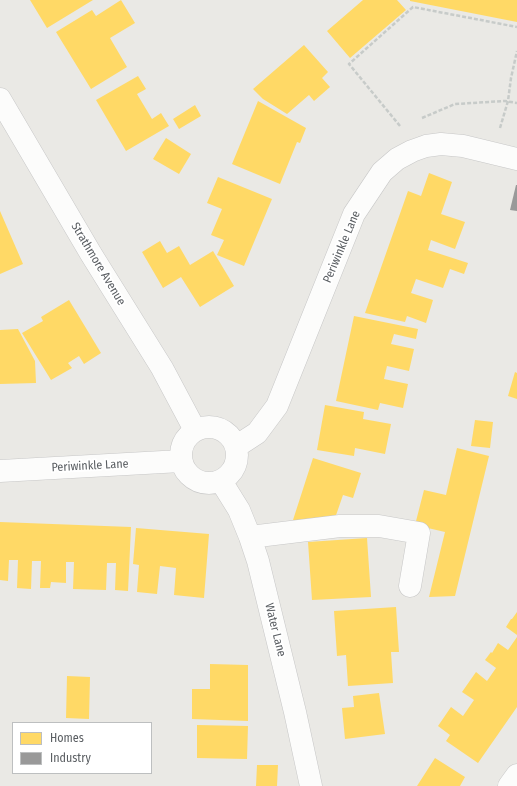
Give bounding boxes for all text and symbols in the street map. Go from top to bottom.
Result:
street label: Periwinkle Lane [320,209,364,285]
street label: Strathmore Avenue [68,220,128,308]
street label: Periwinkle Lane [51,457,129,475]
street label: Water Lane [261,602,289,658]
legend [12,722,152,774]
text: Homes [50,731,84,745]
text: Industry [50,751,91,765]

